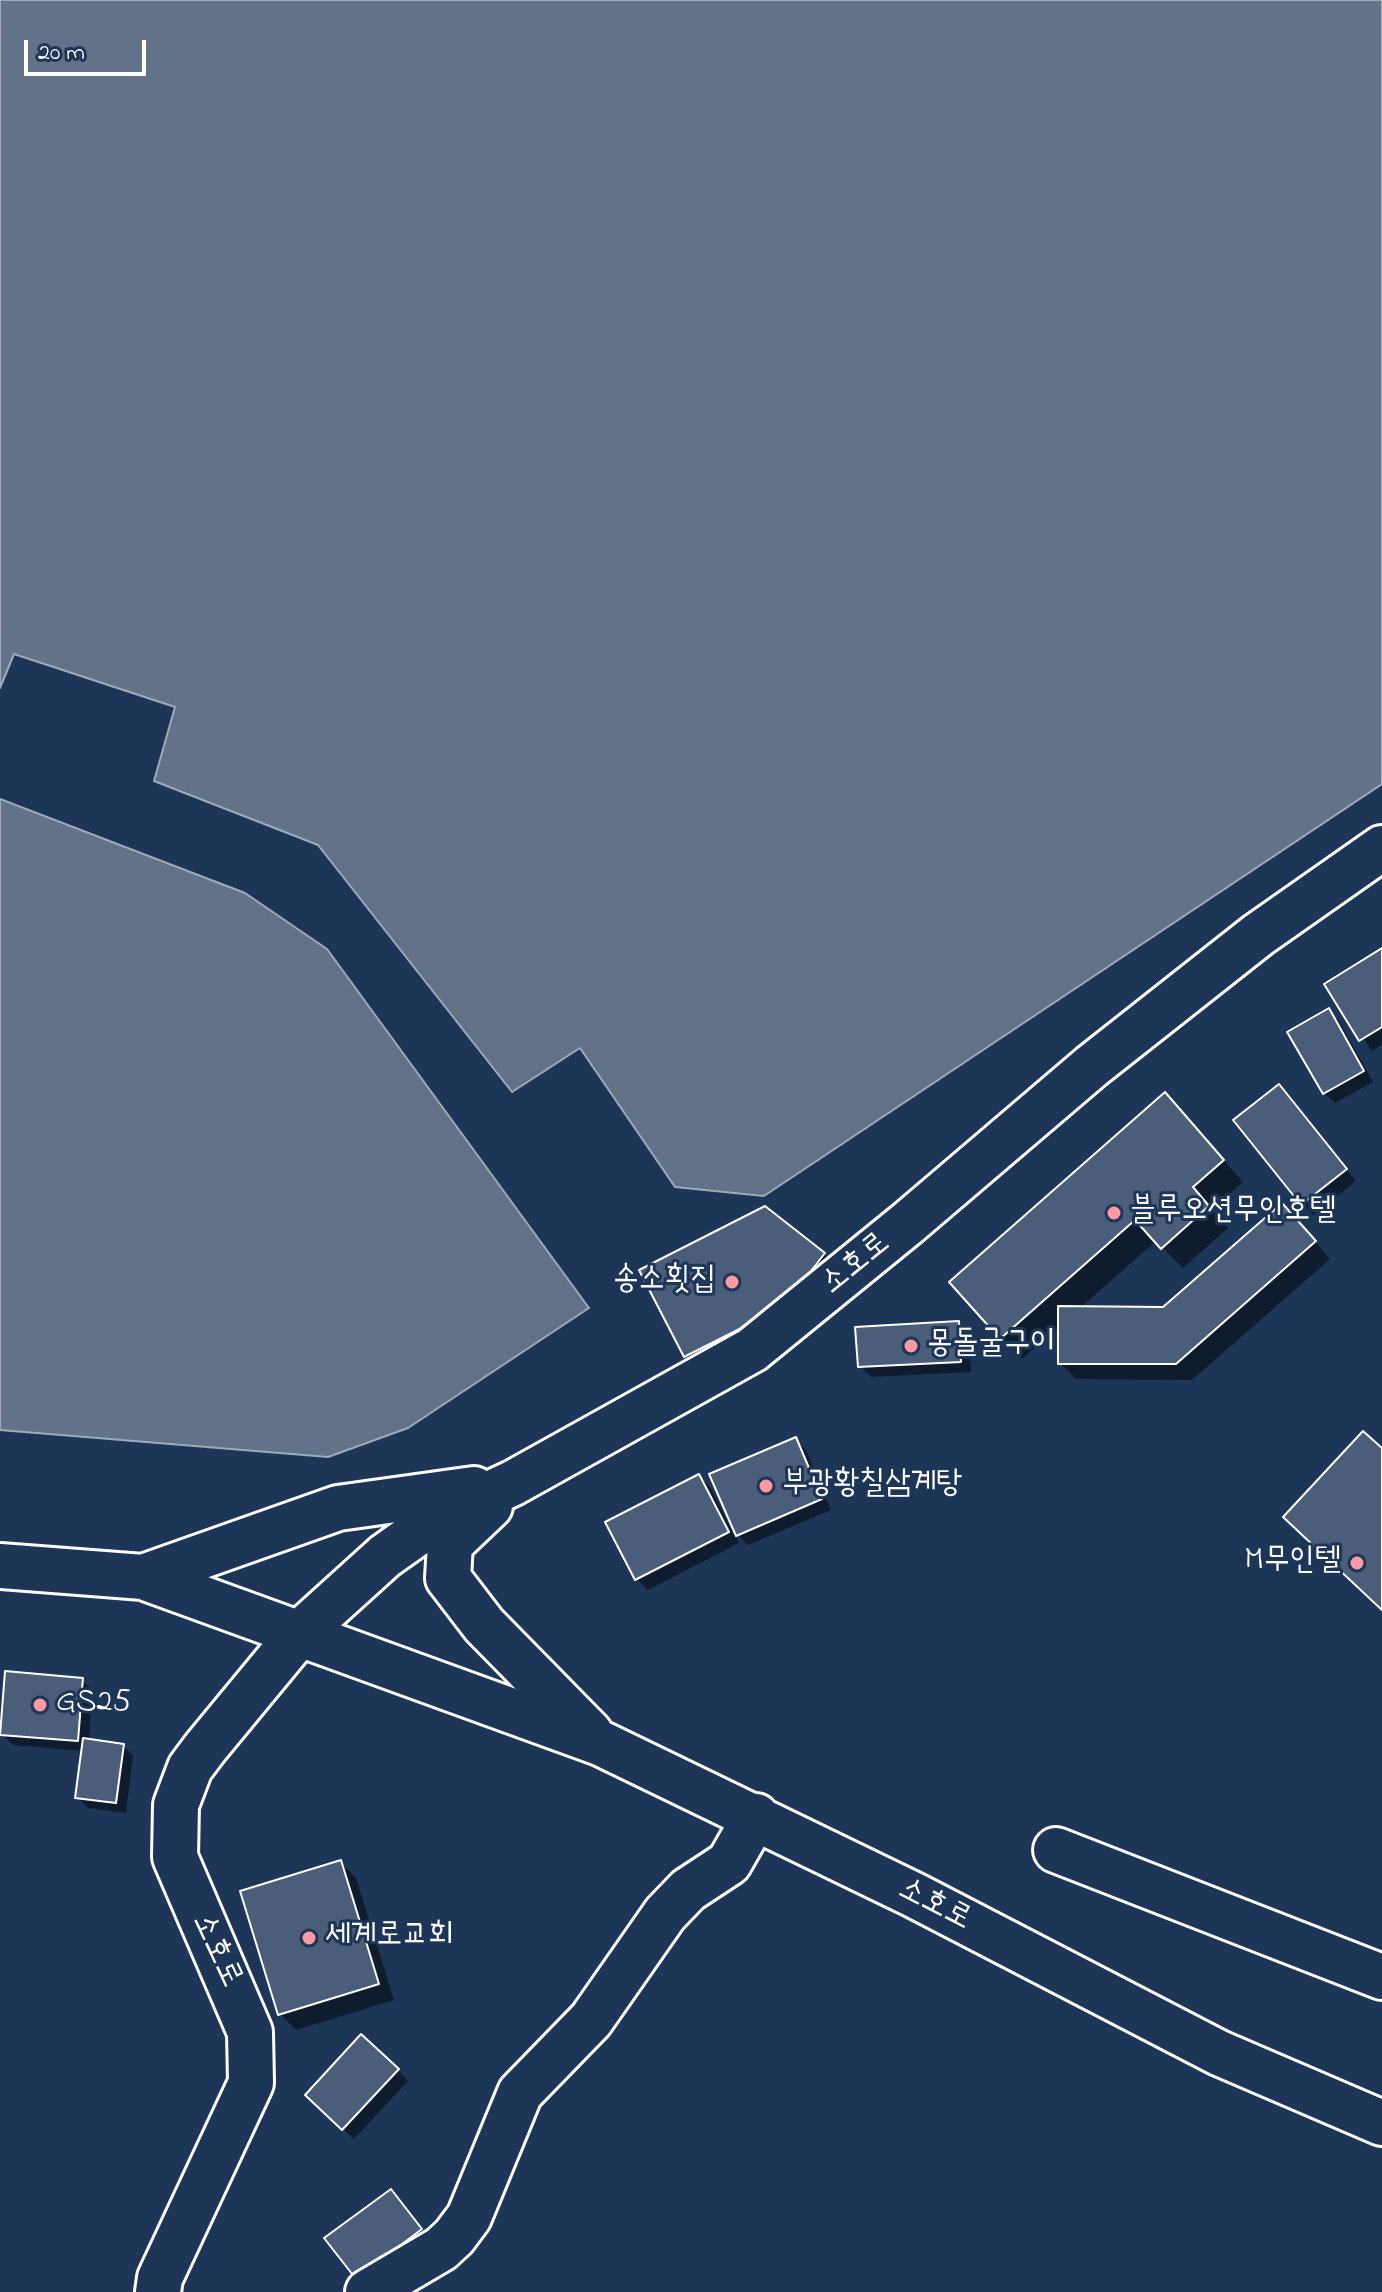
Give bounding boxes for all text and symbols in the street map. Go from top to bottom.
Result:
scale bar [28,24,150,74]
text: 20 m [38,36,85,71]
place label: 블루오션무인호텔 [1130,1194,1336,1232]
marker: 블루오션무인호텔 [1105,1204,1123,1222]
street label: 소호로 [815,1226,899,1304]
place label: 송소횟집 [613,1263,716,1301]
marker: 송소횟집 [723,1273,741,1291]
place label: 몽돌굴구이 [927,1327,1056,1365]
marker: 몽돌굴구이 [902,1337,920,1355]
place label: 부광황칠삼계탕 [782,1467,962,1505]
marker: 부광황칠삼계탕 [757,1477,775,1495]
place label: M무인텔 [1244,1544,1341,1582]
marker: M무인텔 [1348,1554,1366,1572]
place label: GS25 [56,1686,131,1724]
marker: GS25 [31,1696,49,1714]
street label: 소호로 [891,1871,977,1941]
street label: 소호로 [181,1908,249,1994]
place label: 세계로교회 [325,1919,454,1957]
marker: 세계로교회 [300,1929,318,1947]

